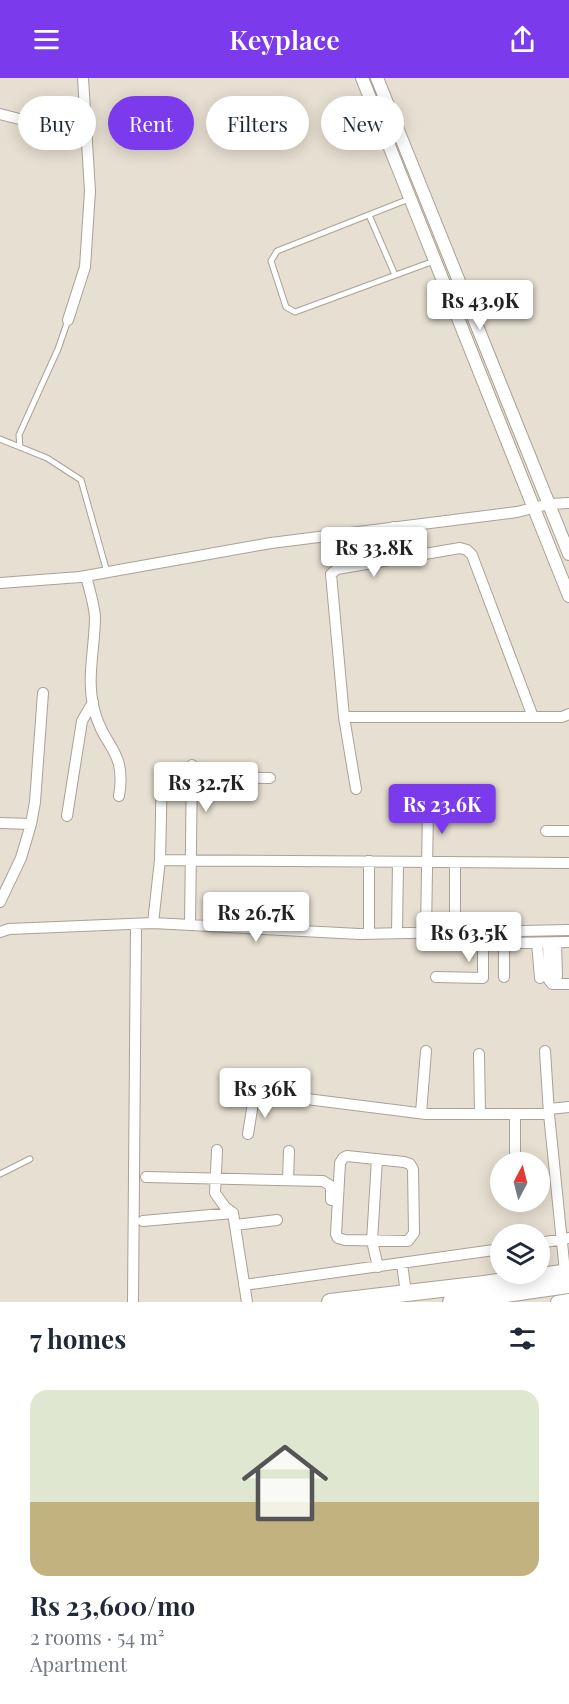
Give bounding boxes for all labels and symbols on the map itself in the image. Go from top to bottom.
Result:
pin: Rs 43.9K [418,280,542,331]
pin: Rs 33.8K [312,527,436,578]
pin: Rs 32.7K [144,762,268,813]
pin: Rs 23.6K [380,784,504,835]
pin: Rs 26.7K [194,892,318,943]
pin: Rs 63.5K [407,912,531,963]
pin: Rs 36K [216,1068,314,1119]
north arrow [490,1152,550,1212]

